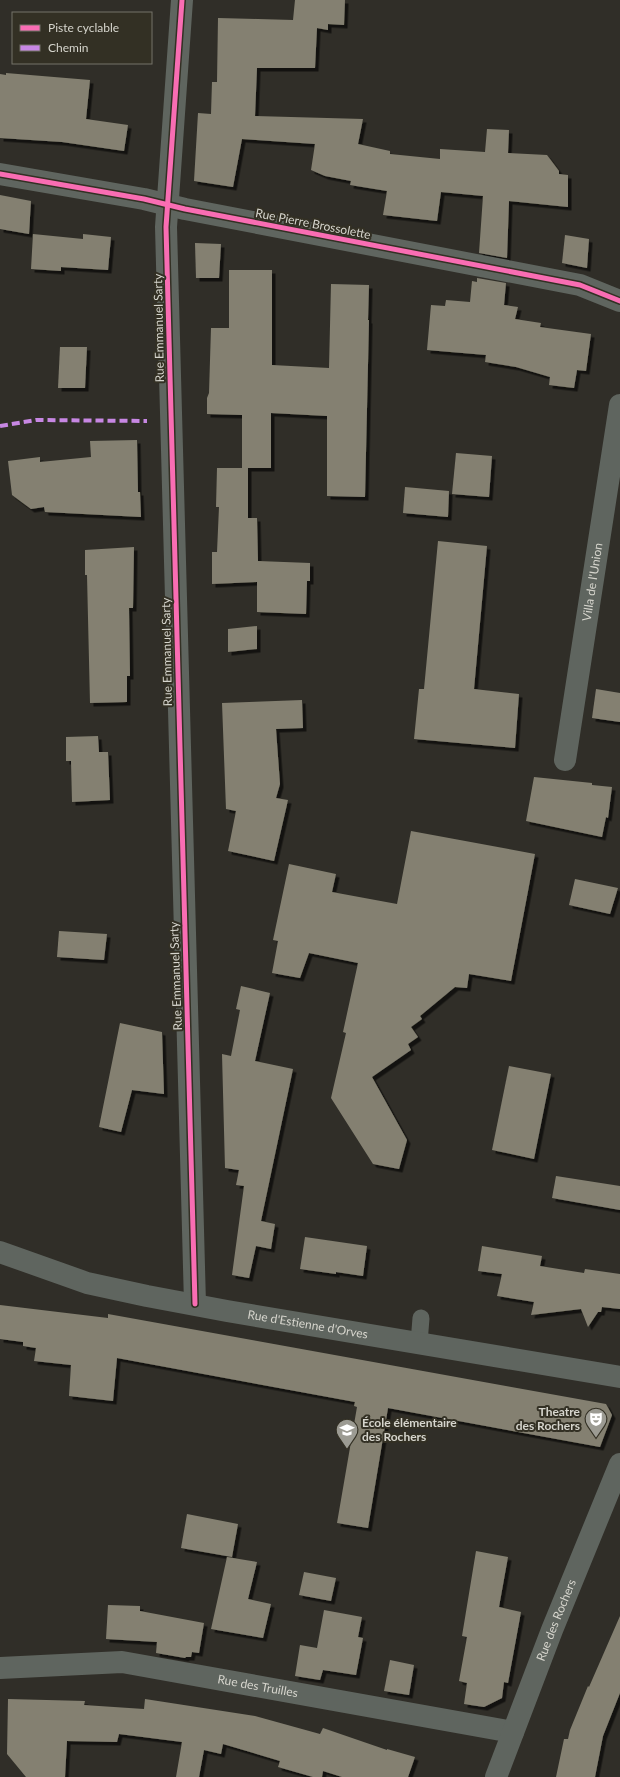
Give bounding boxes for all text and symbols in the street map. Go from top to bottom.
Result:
legend [12,12,152,64]
text: Piste cyclable [48,20,119,35]
text: Chemin [48,40,89,55]
street label: Rue Pierre Brossolette [254,205,372,242]
street label: Rue Emmanuel Sarty [150,273,167,382]
street label: Villa de l'Union [579,542,606,622]
street label: Rue Emmanuel Sarty [158,597,175,706]
street label: Rue Emmanuel Sarty [166,921,185,1031]
street label: Rue d'Estienne d'Orves [246,1307,369,1342]
place label: Theatre des Rochers [516,1404,581,1433]
theatre icon: Theatre des Rochers [583,1406,609,1439]
place label: École élémentaire des Rochers [362,1415,457,1444]
school or university icon: École élémentaire des Rochers [334,1417,360,1450]
street label: Rue des Rochers [533,1577,579,1663]
street label: Rue des Truilles [216,1671,299,1700]

